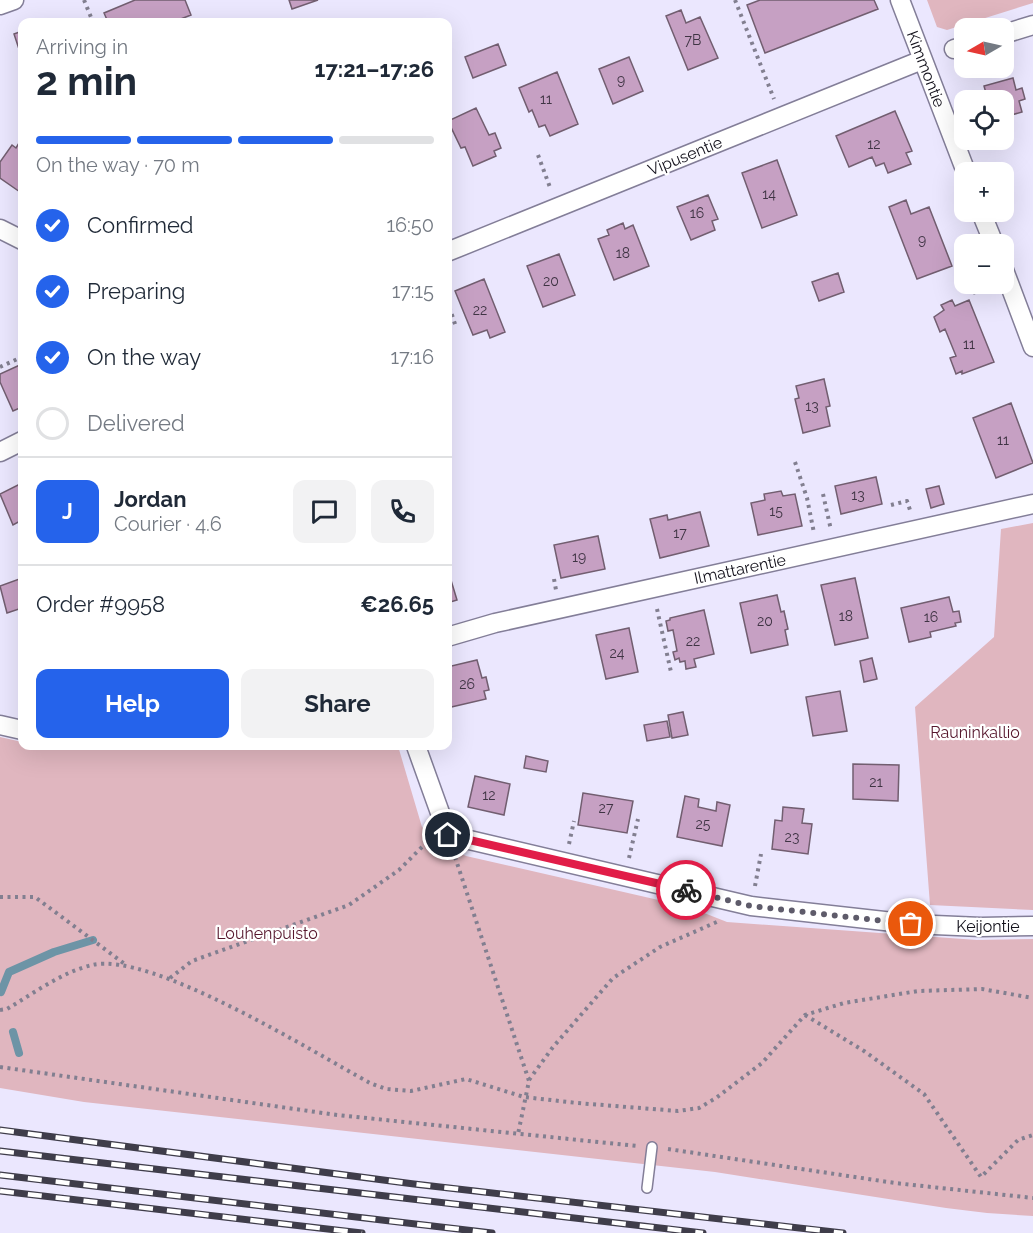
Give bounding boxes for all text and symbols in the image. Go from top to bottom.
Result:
north arrow [954,18,1014,78]
map controls [954,18,1014,294]
street label: Kimmontie [903,28,949,110]
house number: 7B [685,32,701,48]
text: Arriving in [36,35,128,59]
text: 17:21–17:26 [315,56,434,82]
text: 2 min [36,58,137,104]
house number: 9 [617,72,625,88]
button: locate [954,90,1014,150]
house number: 11 [540,91,552,107]
street label: Vipusentie [645,133,725,179]
house number: 12 [867,136,881,152]
text: On the way · 70 m [36,153,200,177]
button: + [954,162,1014,222]
house number: 14 [762,186,776,202]
house number: 16 [690,205,704,221]
icon: check [36,209,69,242]
text: Confirmed [87,212,194,238]
text: 16:50 [386,213,434,237]
house number: 9 [918,232,926,248]
button: − [954,234,1014,294]
house number: 18 [616,245,630,261]
house number: 20 [543,273,559,289]
icon: check [36,275,69,308]
text: Preparing [87,278,185,304]
text: 17:15 [392,279,434,303]
house number: 22 [473,302,487,318]
house number: 11 [963,336,975,352]
icon: check [36,341,69,374]
text: On the way [87,344,201,370]
text: 17:16 [390,345,434,369]
house number: 13 [805,398,819,414]
text: Delivered [87,410,185,436]
house number: 11 [997,432,1009,448]
button: chat [293,480,356,543]
button: phone [371,480,434,543]
text: Jordan [114,486,186,512]
house number: 13 [851,487,865,503]
text: J [62,498,73,524]
house number: 15 [769,503,783,519]
text: Courier · 4.6 [114,512,222,536]
house number: 17 [673,525,687,541]
house number: 19 [572,549,586,565]
street label: Ilmattarentie [692,550,788,588]
text: Order #9958 [36,591,165,617]
text: €26.65 [360,591,434,617]
house number: 18 [839,608,853,624]
house number: 16 [924,609,938,625]
house number: 20 [757,613,773,629]
house number: 22 [686,633,700,649]
house number: 24 [610,645,625,661]
button: Help [36,669,229,738]
button: Share [241,669,434,738]
house number: 26 [459,676,475,692]
park label: Rauninkallio [930,723,1020,742]
house number: 21 [869,774,883,790]
house number: 12 [482,787,496,803]
house number: 27 [599,800,614,816]
pin [422,809,473,860]
house number: 25 [696,816,711,832]
icon: home [431,818,464,851]
house number: 23 [785,829,799,845]
courier [656,860,716,920]
icon: bike [670,874,703,907]
pin [885,898,936,949]
icon: bag [894,907,927,940]
street label: Keijontie [956,917,1020,936]
park label: Louhenpuisto [216,924,318,943]

